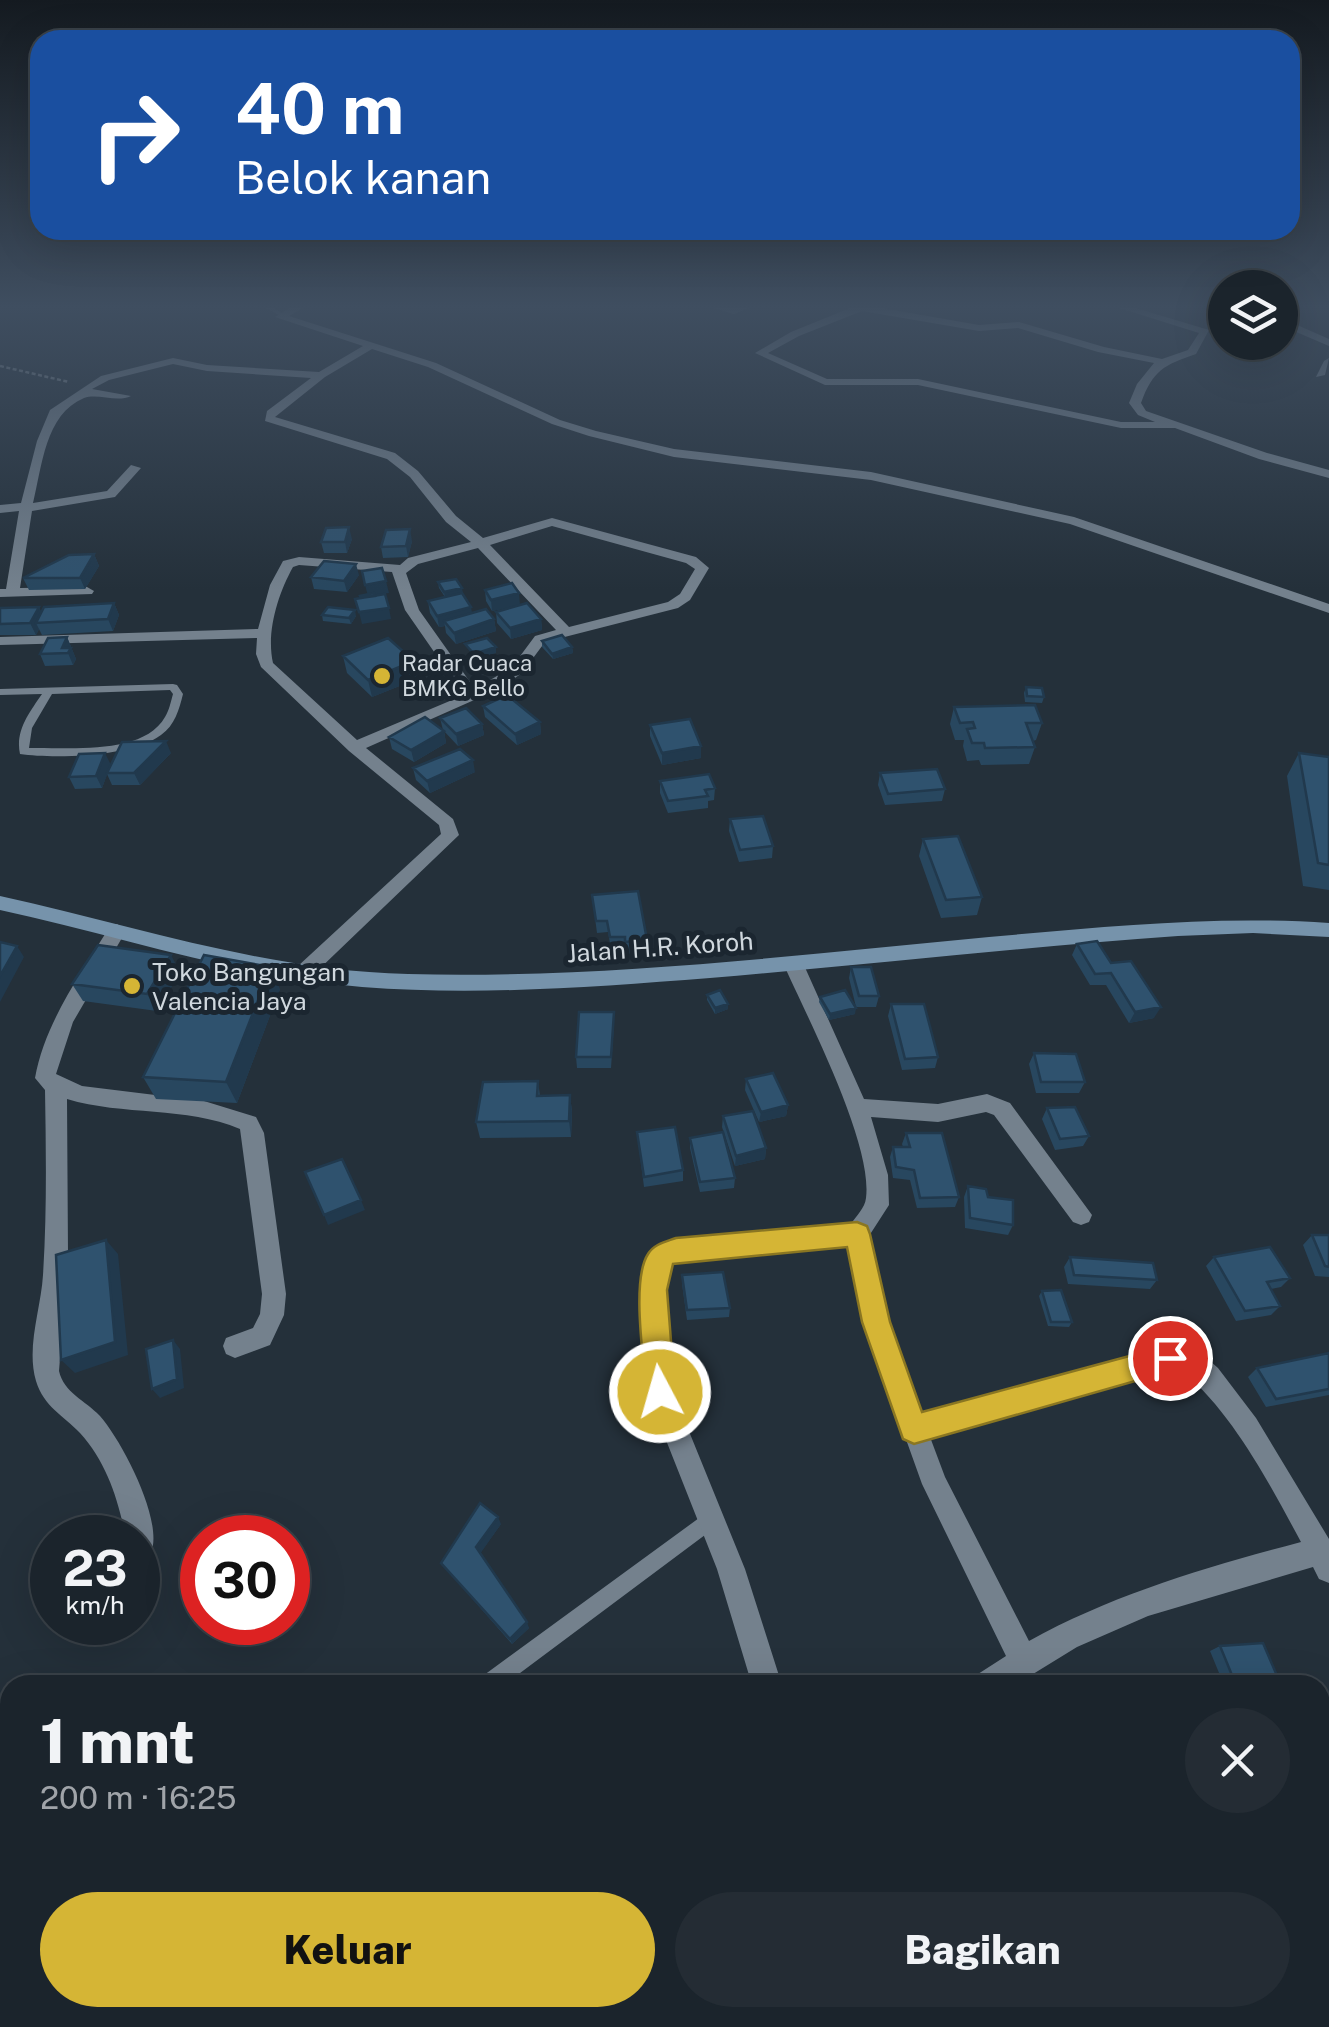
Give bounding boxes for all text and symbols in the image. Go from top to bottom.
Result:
text: 40 m [235,67,405,150]
icon: right [70,70,200,200]
text: Belok kanan [235,151,491,204]
map controls [1208,270,1298,360]
button: layers [1208,270,1298,360]
place label: Radar Cuaca BMKG Bello [402,650,532,701]
marker: Radar Cuaca BMKG Bello [371,665,393,687]
street label: Jalan H.R. Koroh [566,926,754,968]
place label: Toko Bangungan Valencia Jaya [152,957,345,1016]
marker: Toko Bangungan Valencia Jaya [121,975,143,997]
pin [1128,1316,1213,1401]
icon: arrive [1143,1331,1198,1386]
position arrow [608,1340,712,1444]
speed limit sign: 30 [180,1515,310,1645]
text: 23 [62,1538,128,1597]
text: km/h [66,1590,124,1620]
text: 1 mnt [40,1706,195,1777]
button: close [1185,1708,1290,1813]
text: 200 m · 16:25 [40,1779,237,1816]
button: Keluar [40,1892,655,2007]
button: Bagikan [675,1892,1290,2007]

